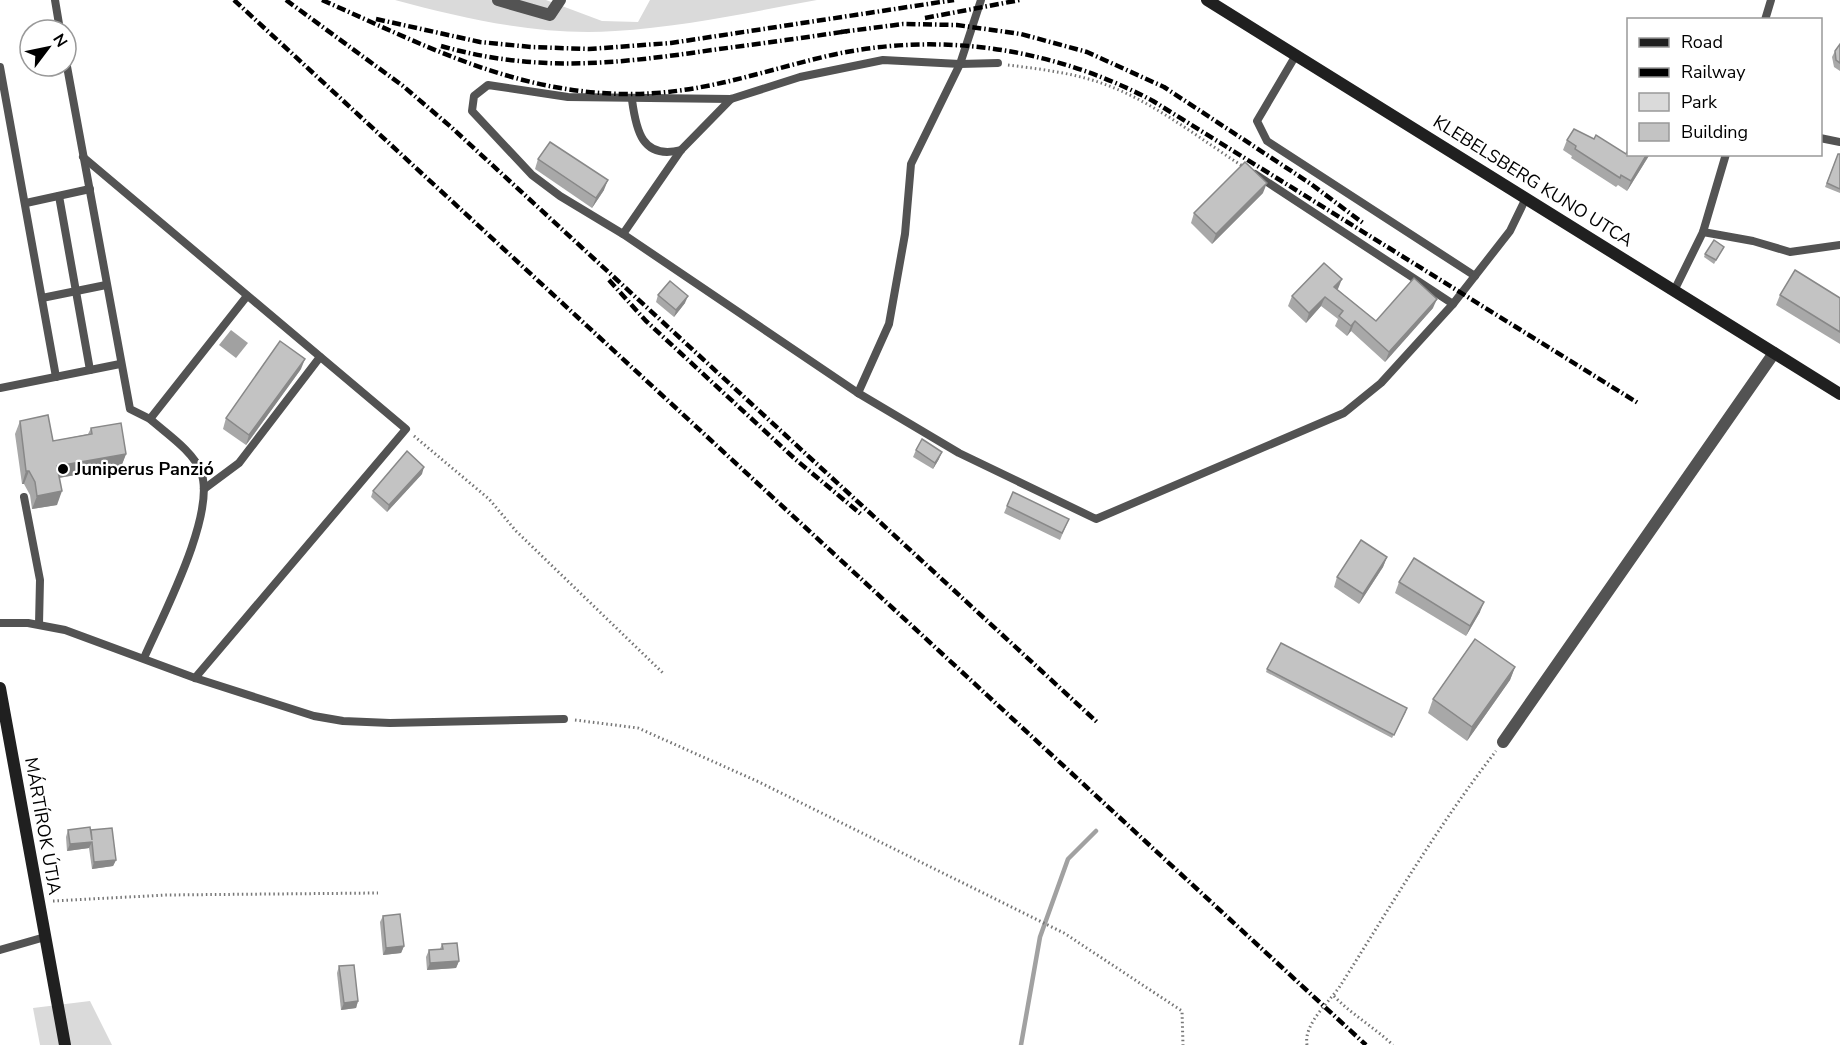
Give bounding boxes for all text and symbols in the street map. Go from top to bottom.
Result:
north arrow [18,18,78,78]
legend [1627,18,1822,156]
text: N [47,30,72,51]
text: Road [1681,30,1723,54]
text: Railway [1681,60,1746,84]
text: Park [1681,90,1718,114]
street label: KLEBELSBERG KUNO UTCA [1429,110,1637,252]
text: Building [1681,120,1748,144]
place label: Juniperus Panzió [74,457,214,481]
marker: Juniperus Panzió [56,462,70,476]
street label: MÁRTÍROK ÚTJA [19,755,67,897]

